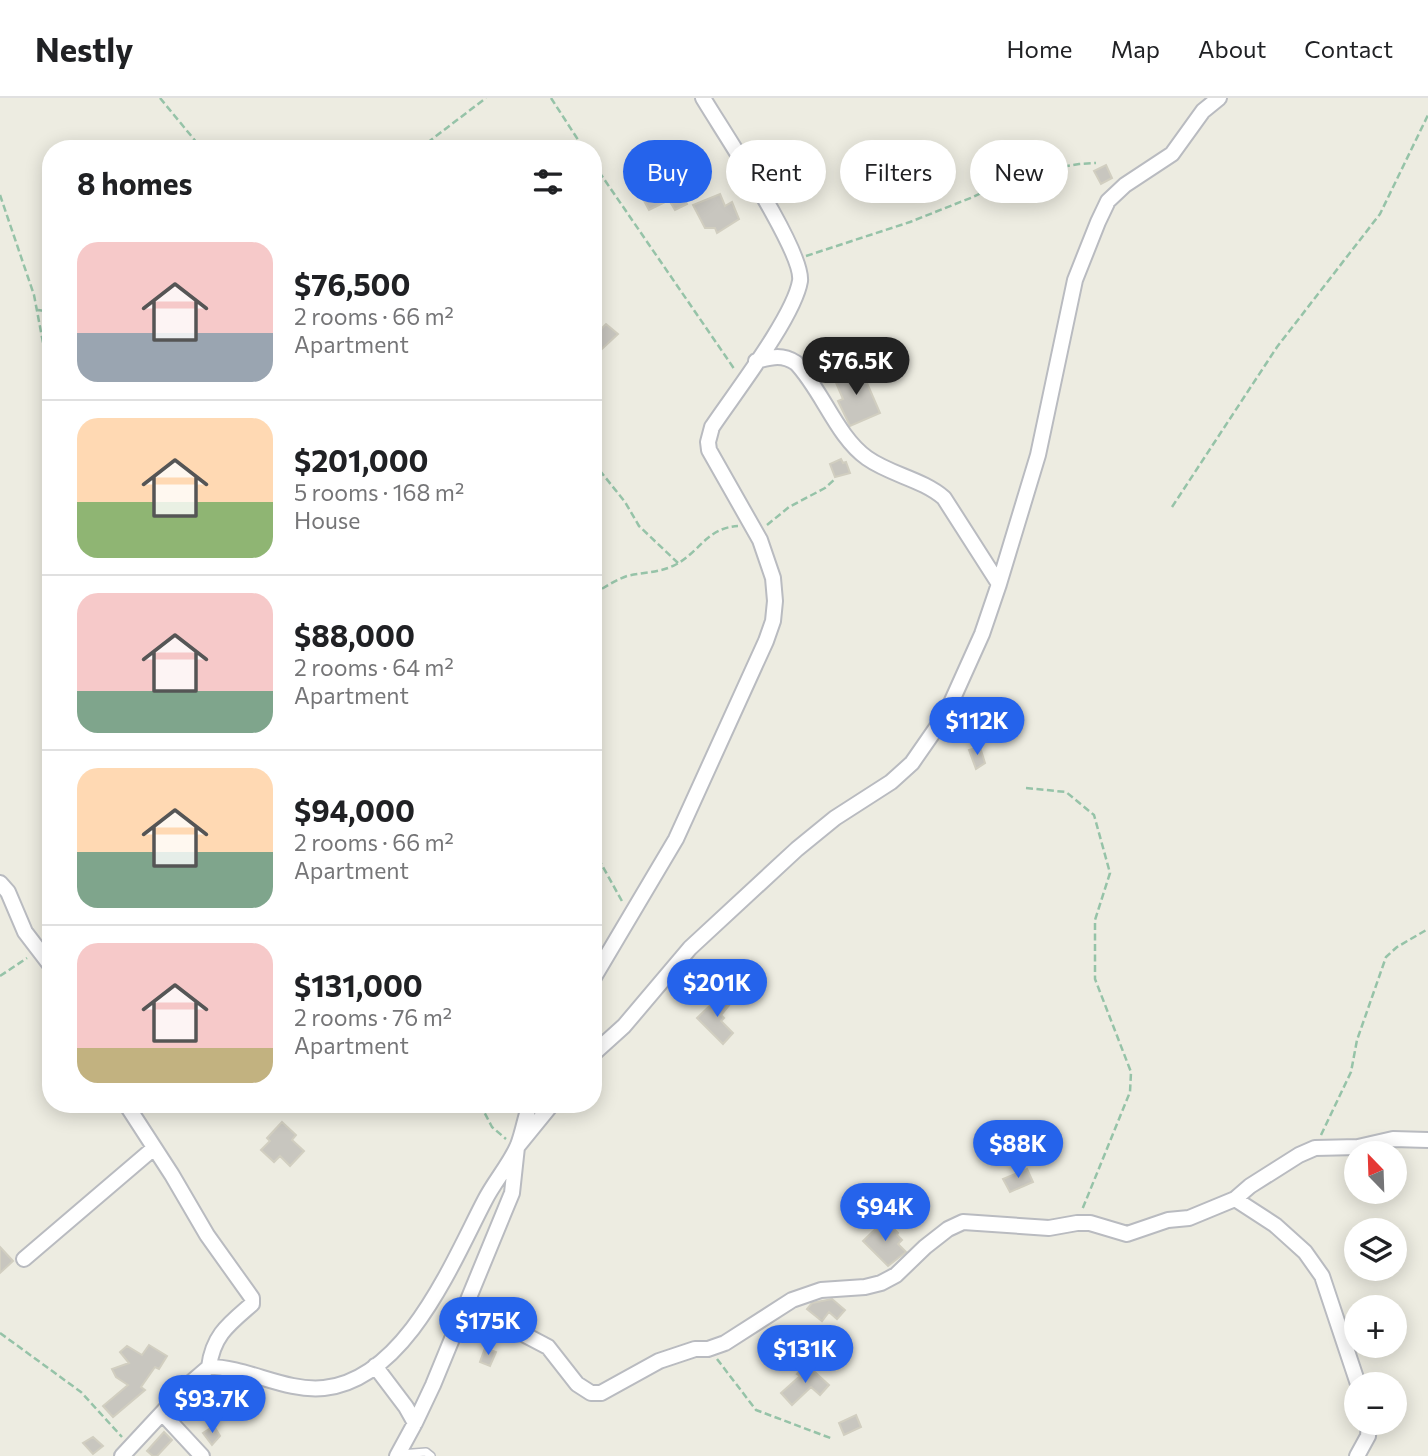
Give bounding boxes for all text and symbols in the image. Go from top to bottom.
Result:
text: Nestly [35,28,133,69]
text: Home [1007,34,1073,63]
text: Map [1111,34,1160,63]
text: About [1198,34,1266,63]
text: Contact [1304,34,1393,63]
chip: Buy [623,140,712,203]
chip: Rent [726,140,826,203]
chip: Filters [840,140,956,203]
chip: New [970,140,1068,203]
icon: filters [529,163,567,201]
text: 8 homes [77,164,193,201]
text: $76,500 [294,265,411,302]
icon: home [133,270,217,354]
text: 2 rooms · 66 m² [294,302,454,330]
text: Apartment [294,330,409,358]
pin: $76.5K [799,338,913,397]
text: $76.5K [818,346,894,374]
text: $201,000 [294,441,429,478]
icon: home [133,446,217,530]
text: 5 rooms · 168 m² [294,478,464,506]
text: House [294,506,360,534]
text: $88,000 [294,616,415,653]
icon: home [133,621,217,705]
text: 2 rooms · 64 m² [294,653,454,681]
text: Apartment [294,681,409,709]
pin: $112K [928,698,1026,757]
text: $112K [945,706,1009,734]
text: $94,000 [294,791,415,828]
icon: home [133,796,217,880]
text: 2 rooms · 66 m² [294,828,454,856]
text: Apartment [294,856,409,884]
pin: $201K [668,960,766,1019]
text: $131,000 [294,966,423,1003]
text: $201K [683,968,751,996]
icon: home [133,971,217,1055]
text: 2 rooms · 76 m² [294,1003,452,1031]
text: Apartment [294,1031,409,1059]
pin: $88K [977,1121,1059,1180]
text: $88K [989,1129,1047,1157]
north arrow [1344,1141,1407,1204]
map controls [1344,1141,1407,1435]
pin: $94K [844,1184,926,1243]
text: $94K [856,1192,914,1220]
button: layers [1344,1218,1407,1281]
button: + [1344,1295,1407,1358]
pin: $175K [439,1298,537,1357]
text: $175K [455,1306,521,1334]
pin: $131K [756,1326,854,1385]
text: $131K [773,1334,837,1362]
button: − [1344,1372,1407,1435]
pin: $93.7K [155,1376,269,1435]
text: $93.7K [175,1384,249,1412]

